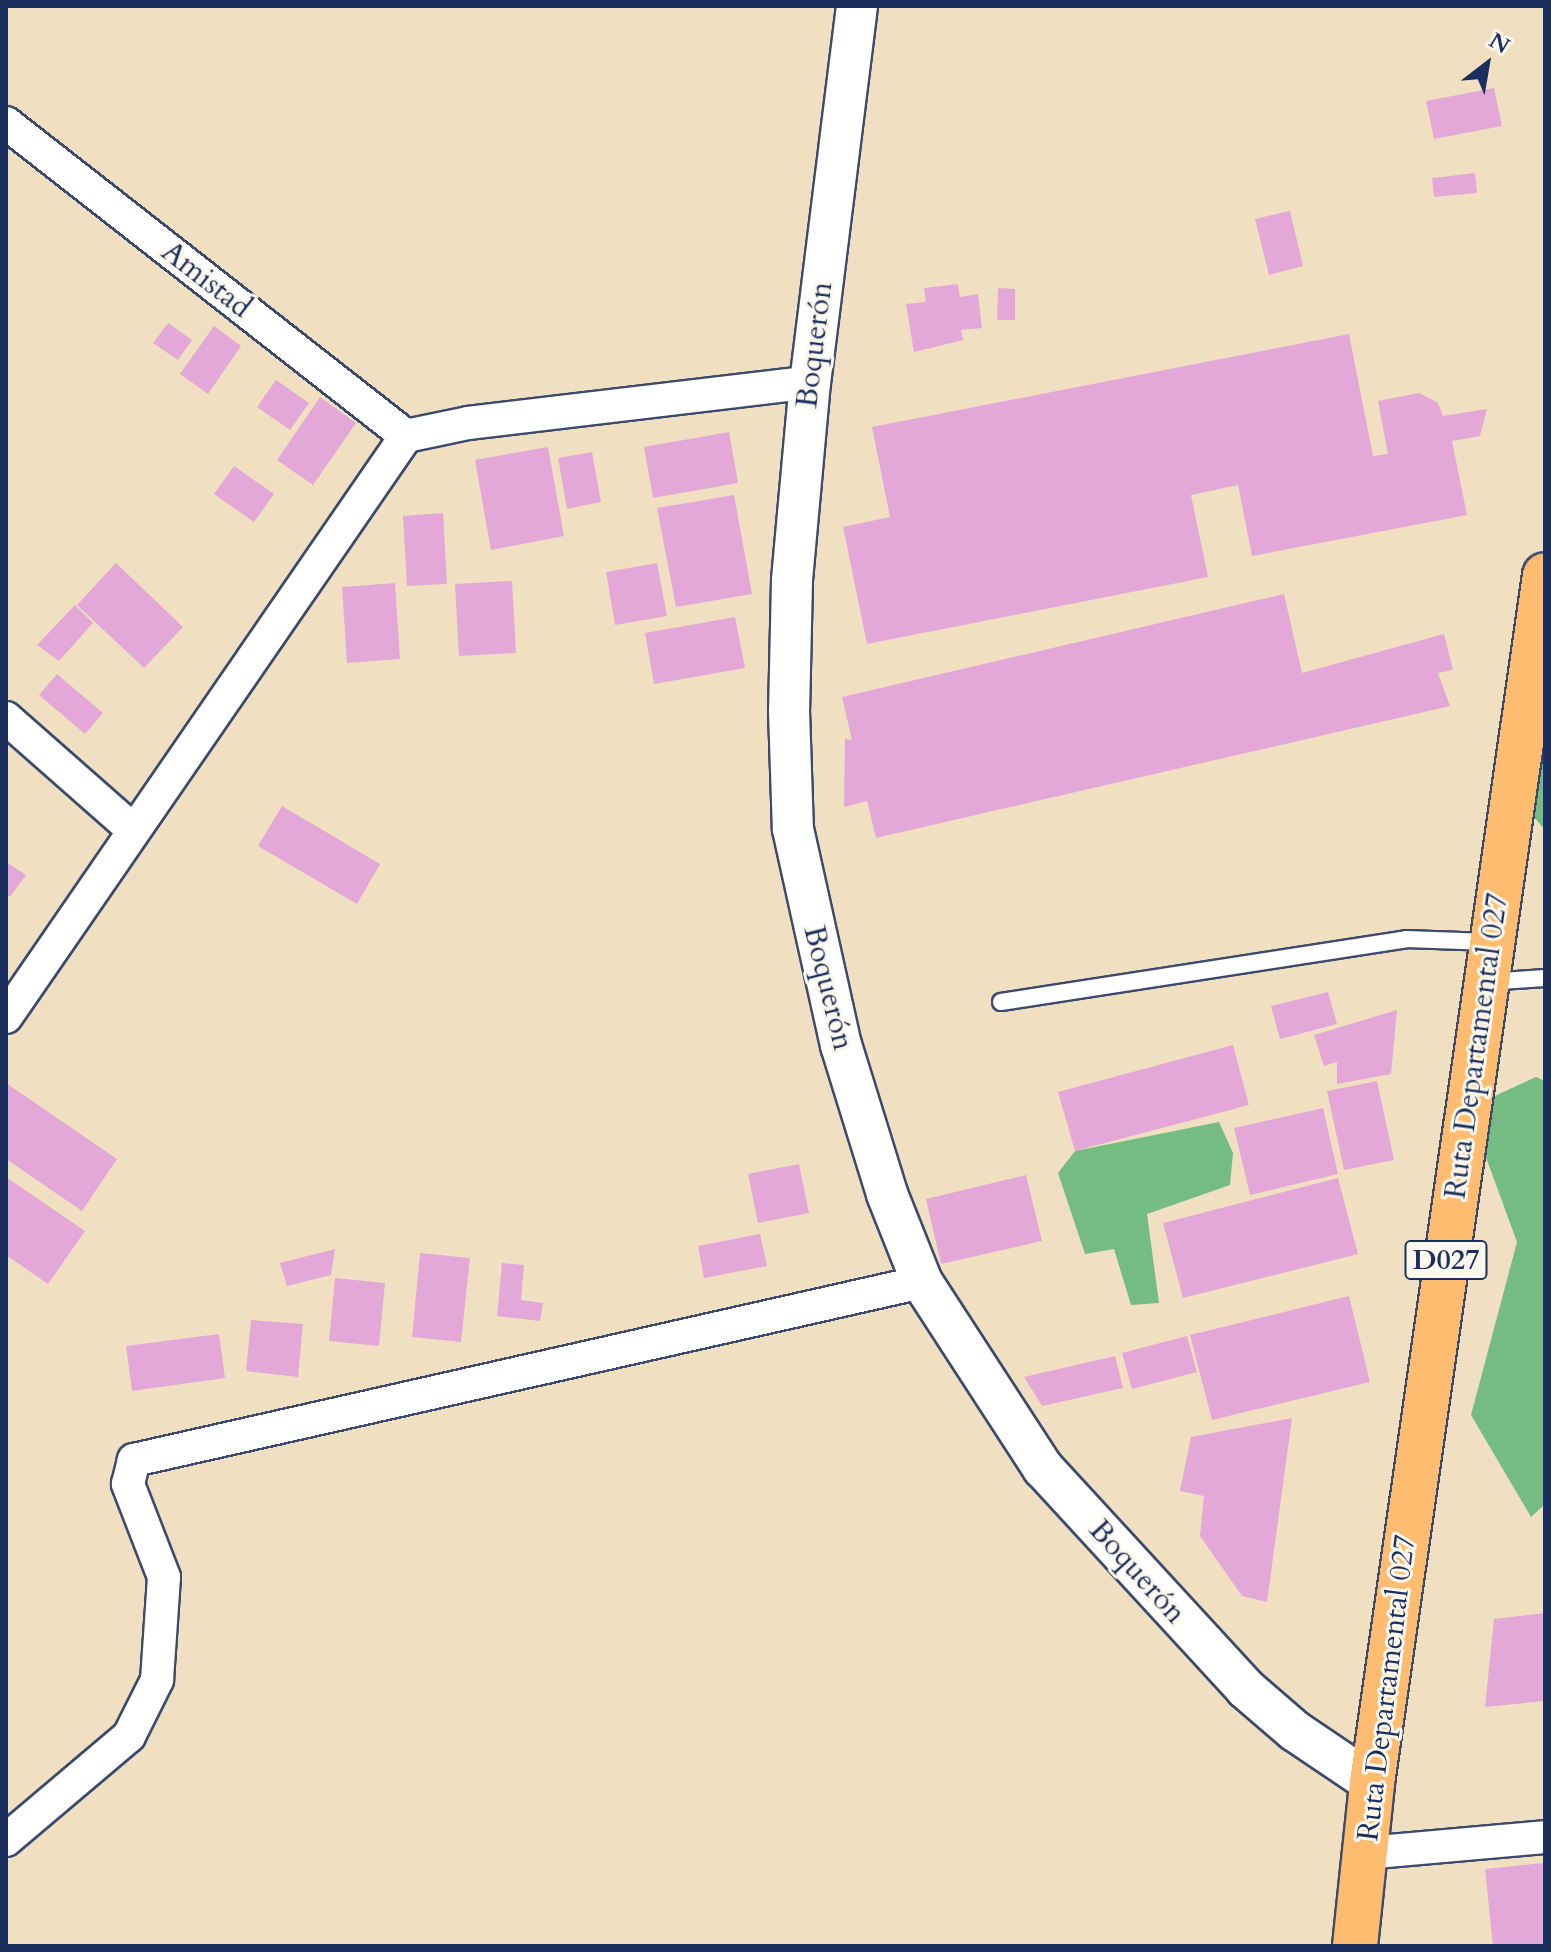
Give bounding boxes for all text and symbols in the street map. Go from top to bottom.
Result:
north arrow [1447,24,1527,104]
text: N [1483,26,1515,61]
street label: Amistad [154,234,258,326]
street label: Boquerón [789,280,841,410]
street label: Ruta Departamental 027 [1438,891,1516,1201]
street label: Boquerón [795,922,861,1054]
road number: D027 [1404,1236,1488,1284]
street label: Boquerón [1081,1513,1193,1631]
street label: Ruta Departamental 027 [1350,1533,1424,1843]

